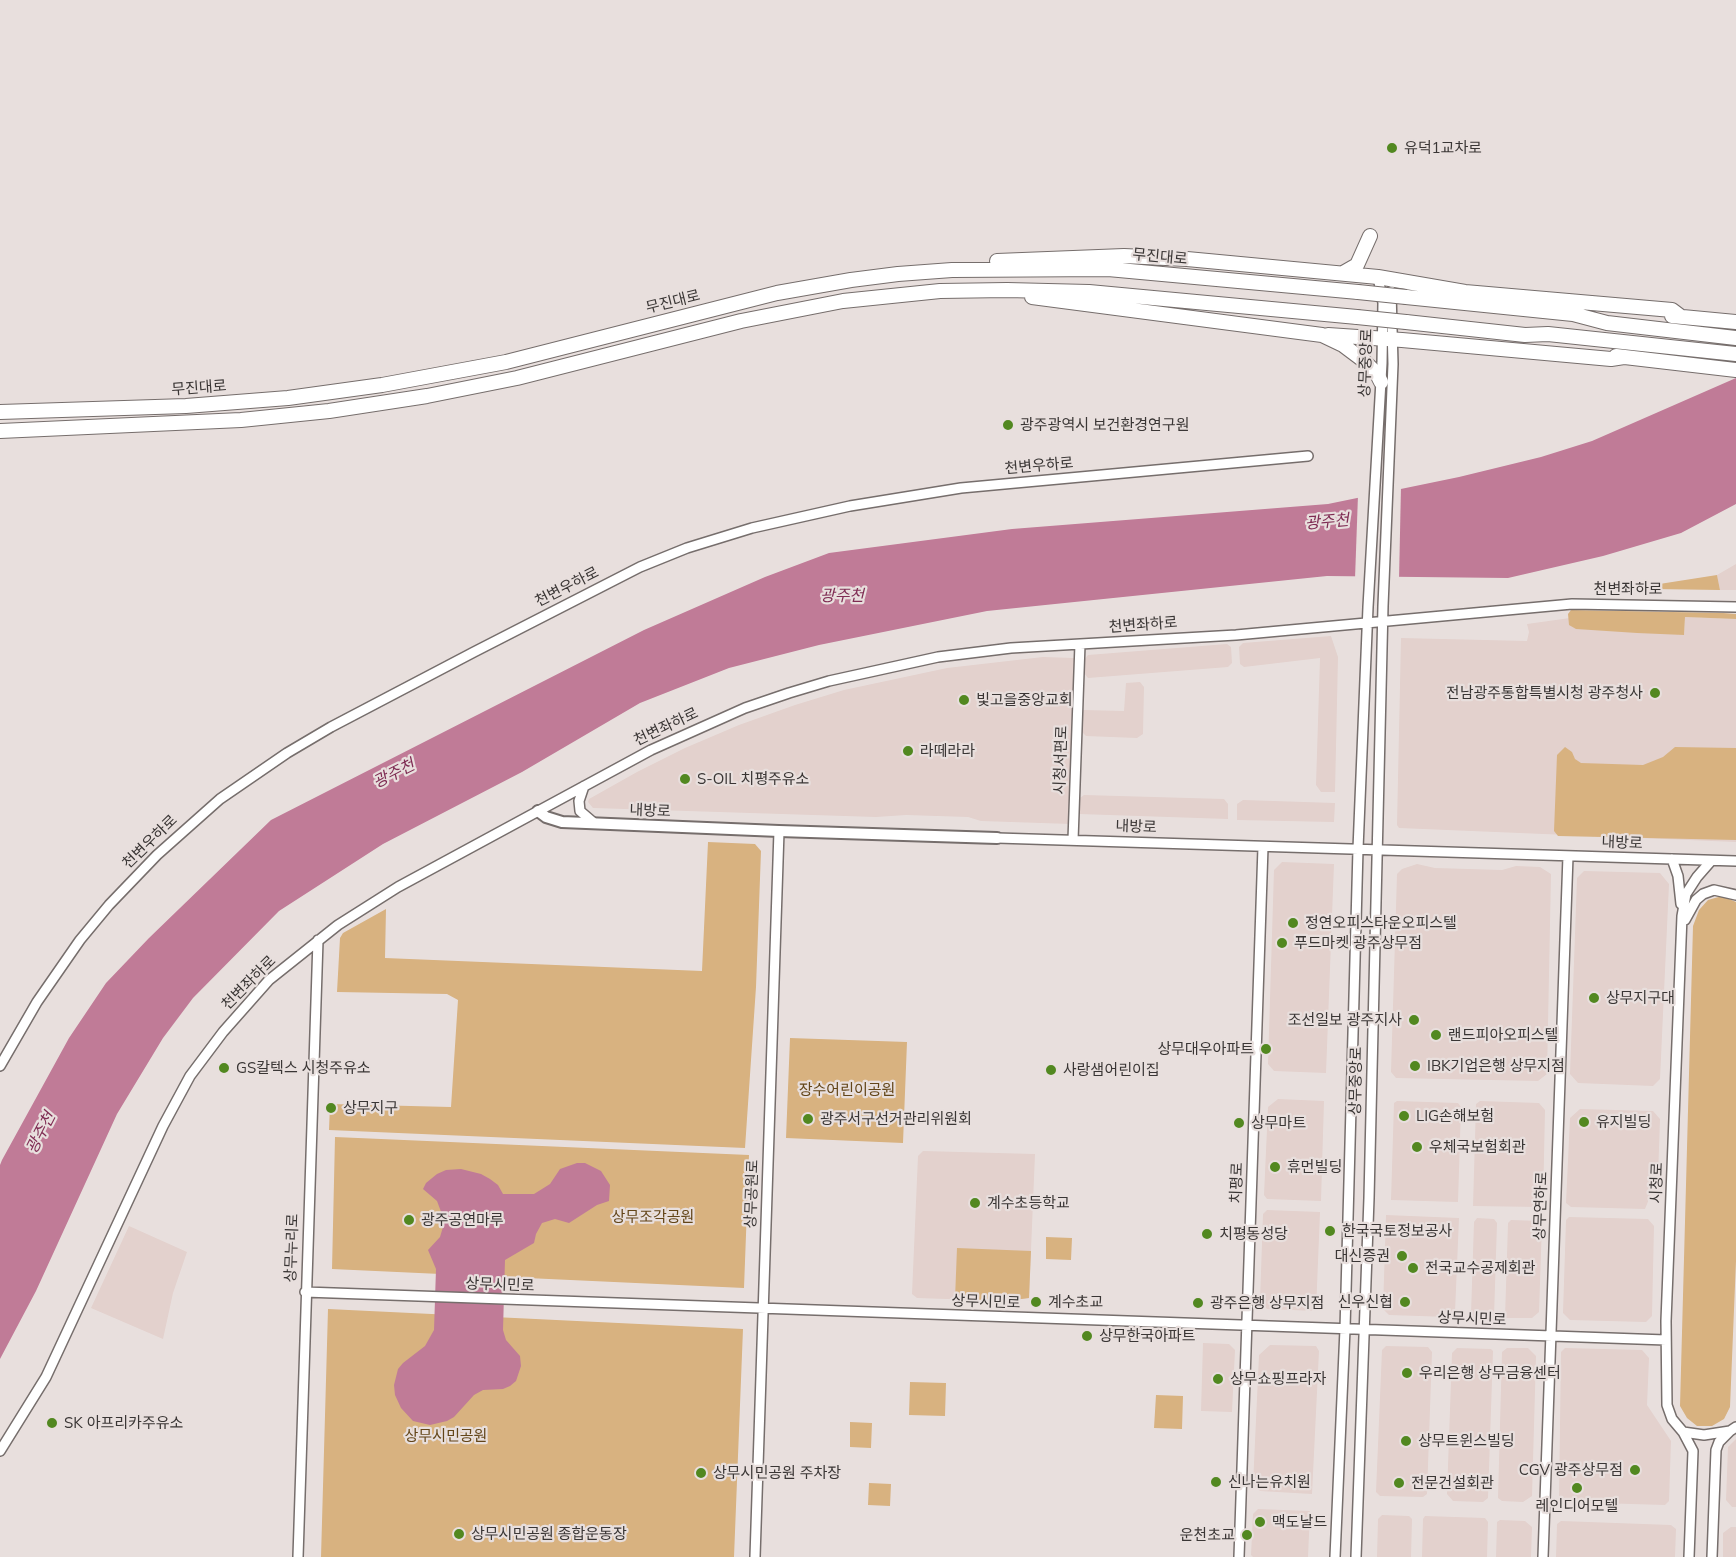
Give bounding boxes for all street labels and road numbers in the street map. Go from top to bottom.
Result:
street label: 무진대로 [1132,246,1188,268]
street label: 무진대로 [644,287,702,317]
street label: 상무중앙로 [1356,328,1376,398]
street label: 무진대로 [171,377,227,399]
street label: 천변우하로 [1004,454,1074,478]
street label: 천변우하로 [532,563,602,611]
street label: 천변좌하로 [1594,580,1662,598]
street label: 천변좌하로 [1108,614,1178,636]
street label: 천변좌하로 [631,704,701,750]
street label: 시청서편로 [1051,725,1071,795]
street label: 내방로 [629,801,671,821]
street label: 천변우하로 [119,812,181,872]
street label: 내방로 [1115,817,1157,837]
street label: 내방로 [1601,833,1643,853]
street label: 천변좌하로 [218,952,280,1014]
street label: 상무중앙로 [1346,1046,1366,1116]
street label: 상무공원로 [742,1159,762,1229]
street label: 치평로 [1227,1162,1247,1204]
street label: 시청로 [1647,1162,1667,1204]
street label: 상무연하로 [1531,1171,1551,1241]
street label: 상무누리로 [282,1213,302,1283]
street label: 상무시민로 [465,1275,535,1295]
street label: 상무시민로 [951,1292,1021,1312]
street label: 상무시민로 [1437,1309,1507,1329]

